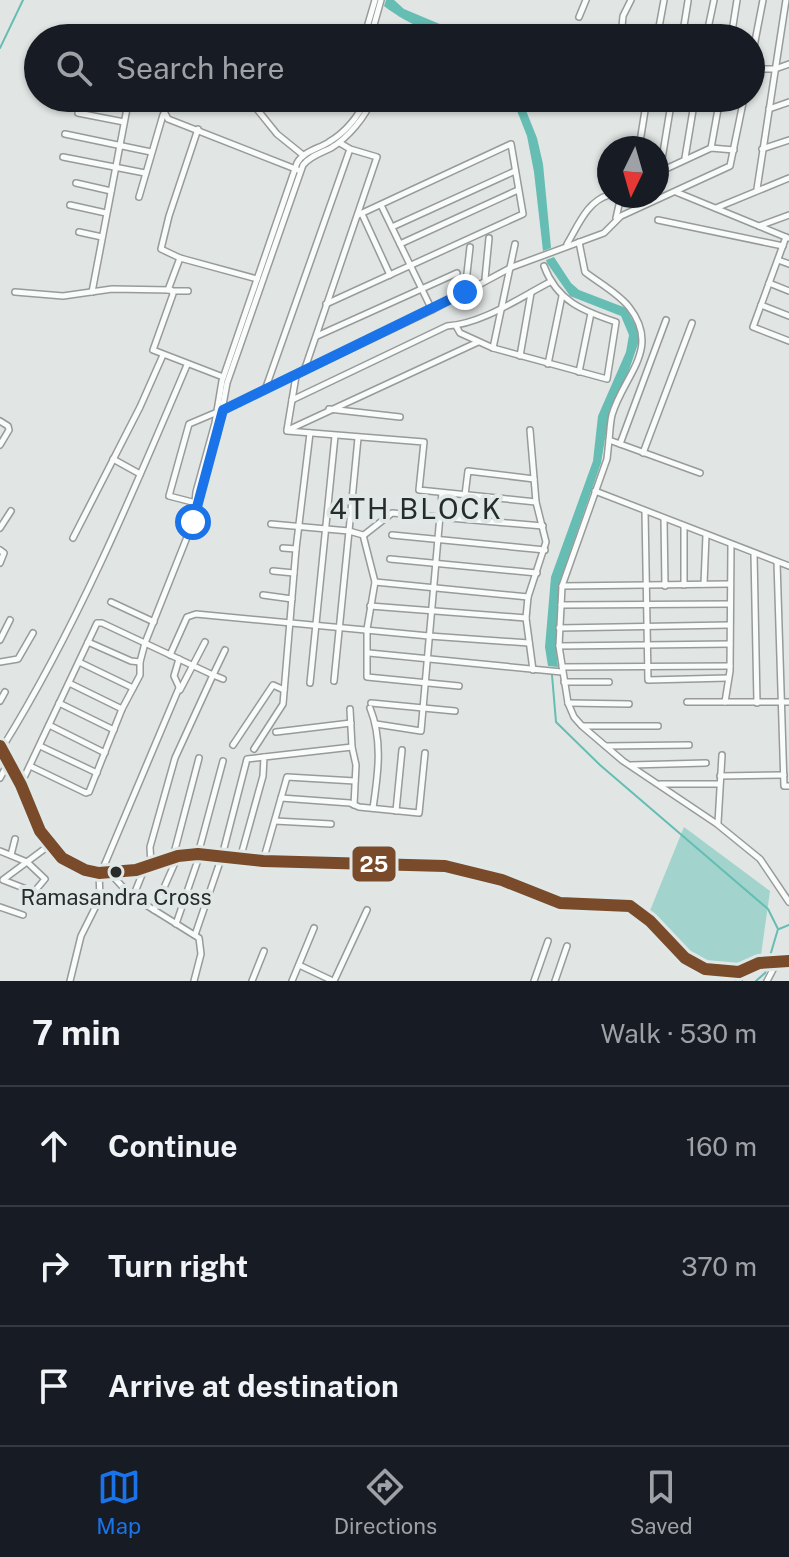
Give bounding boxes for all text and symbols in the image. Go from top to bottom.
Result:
search box [24,24,765,112]
icon: search [52,46,96,90]
text: Search here [116,50,284,86]
north arrow [597,136,669,208]
route end [447,274,483,310]
district label: 4TH BLOCK [329,492,503,525]
route start [175,504,211,540]
line badge: 25 [351,845,397,883]
text: 25 [360,851,388,877]
marker: Ramasandra Cross [108,864,124,880]
place label: Ramasandra Cross [20,884,212,910]
text: 7 min [32,1013,121,1053]
text: Walk · 530 m [601,1018,757,1049]
icon: ahead [32,1124,76,1168]
text: Continue [108,1128,238,1164]
text: 160 m [686,1131,757,1162]
icon: right [32,1244,76,1288]
text: Turn right [108,1248,248,1284]
text: 370 m [681,1251,757,1282]
icon: arrive [32,1364,76,1408]
text: Arrive at destination [108,1368,399,1404]
tab: Map [96,1465,141,1539]
tab: Directions [334,1465,437,1539]
tab: Saved [630,1465,693,1539]

